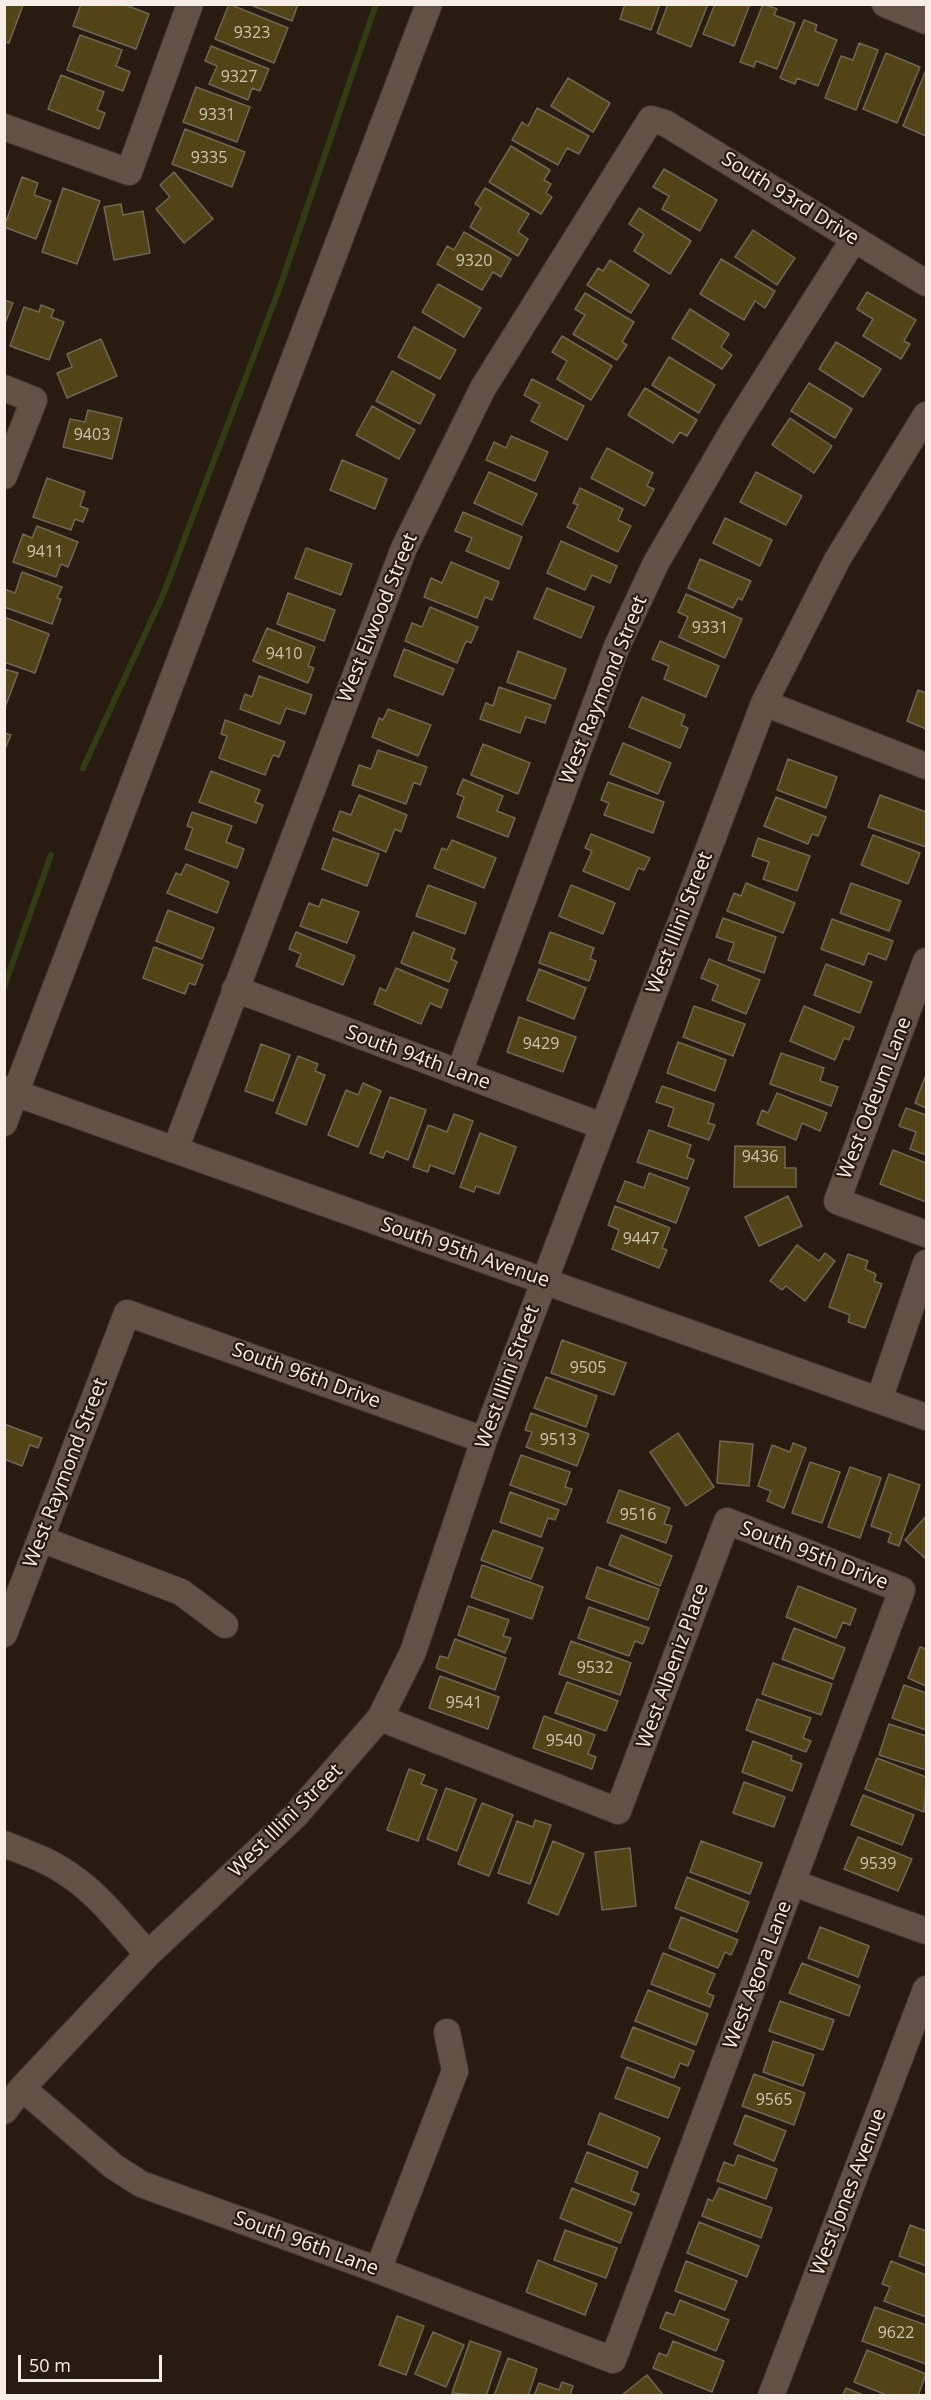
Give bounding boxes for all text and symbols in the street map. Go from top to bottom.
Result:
house number: 9323 [234,23,270,43]
house number: 9327 [221,67,257,87]
house number: 9331 [199,105,235,125]
street label: South 93rd Drive [717,147,863,251]
house number: 9335 [191,148,227,168]
house number: 9320 [456,251,492,271]
house number: 9403 [74,425,110,445]
street label: West Elwood Street [333,530,423,706]
house number: 9411 [27,542,63,562]
street label: West Raymond Street [555,592,653,788]
house number: 9331 [692,618,728,638]
house number: 9410 [266,644,302,664]
street label: West Illini Street [642,848,718,998]
street label: West Odeum Lane [833,1014,917,1182]
street label: South 94th Lane [342,1021,494,1095]
house number: 9429 [523,1034,559,1054]
house number: 9436 [742,1147,778,1167]
street label: South 95th Avenue [377,1213,553,1293]
house number: 9447 [623,1229,659,1249]
street label: West Illini Street [471,1302,545,1452]
street label: South 96th Drive [228,1338,384,1414]
house number: 9505 [570,1358,606,1378]
street label: West Raymond Street [19,1375,113,1571]
house number: 9513 [540,1430,576,1450]
house number: 9516 [620,1505,656,1525]
street label: South 95th Drive [737,1517,891,1595]
street label: West Albeniz Place [632,1580,714,1752]
house number: 9532 [577,1658,613,1678]
house number: 9541 [446,1693,482,1713]
house number: 9540 [546,1731,582,1751]
street label: West Illini Street [224,1759,348,1883]
house number: 9539 [860,1854,896,1874]
street label: West Agora Lane [719,1898,797,2052]
house number: 9565 [756,2090,792,2110]
street label: West Jones Avenue [806,2105,892,2279]
street label: South 96th Lane [230,2207,382,2281]
house number: 9622 [878,2323,914,2343]
scale bar [21,2343,165,2381]
text: 50 m [29,2353,71,2377]

